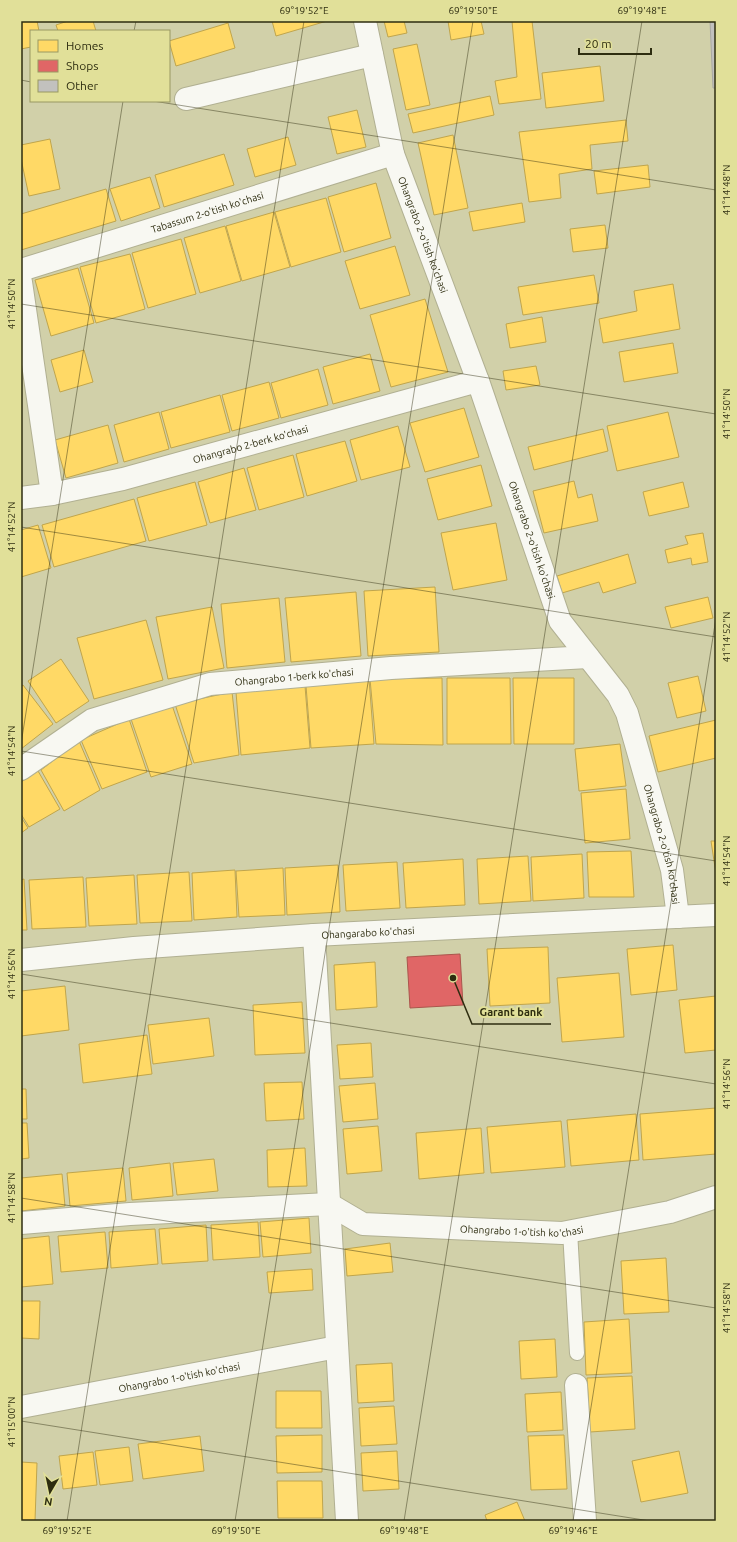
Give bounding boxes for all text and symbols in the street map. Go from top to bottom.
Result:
text: 69°19'52"E [279,5,329,16]
text: 69°19'50"E [448,5,498,16]
text: 69°19'48"E [617,5,667,16]
legend [30,30,170,102]
scale bar [579,30,651,56]
text: 20 m [585,37,612,50]
text: Homes [66,39,104,52]
text: Shops [66,59,98,72]
text: Other [66,79,99,92]
text: 41°14'48"N [721,165,732,215]
street label: Ohangrabo 2-o'tish ko'chasi [396,175,450,295]
street label: Tabassum 2-o'tish ko'chasi [150,190,265,235]
text: 41°14'50"N [6,279,17,329]
text: 41°14'50"N [721,389,732,439]
street label: Ohangrabo 2-berk ko'chasi [192,423,310,465]
street label: Ohangrabo 2-o'tish ko'chasi [507,480,557,600]
text: 41°14'52"N [6,502,17,552]
text: 41°14'52"N [721,612,732,662]
street label: Ohangrabo 1-berk ko'chasi [234,666,354,688]
text: 41°14'54"N [6,726,17,776]
street label: Ohangrabo 2-o'tish ko'chasi [642,783,681,905]
text: 41°14'54"N [721,836,732,886]
street label: Ohangarabo ko'chasi [321,925,415,941]
text: 41°14'56"N [6,949,17,999]
callout: Garant bank [472,1001,551,1024]
text: Garant bank [480,1006,543,1018]
text: 41°14'56"N [721,1059,732,1109]
text: 41°14'58"N [6,1173,17,1223]
street label: Ohangrabo 1-o'tish ko'chasi [460,1223,584,1239]
text: 41°14'58"N [721,1283,732,1333]
street label: Ohangrabo 1-o'tish ko'chasi [118,1361,241,1394]
text: 41°15'00"N [6,1397,17,1447]
north arrow [30,1472,70,1512]
text: N [43,1495,53,1508]
text: 69°19'52"E [42,1525,92,1536]
text: 69°19'50"E [211,1525,261,1536]
text: 69°19'48"E [379,1525,429,1536]
text: 69°19'46"E [548,1525,598,1536]

